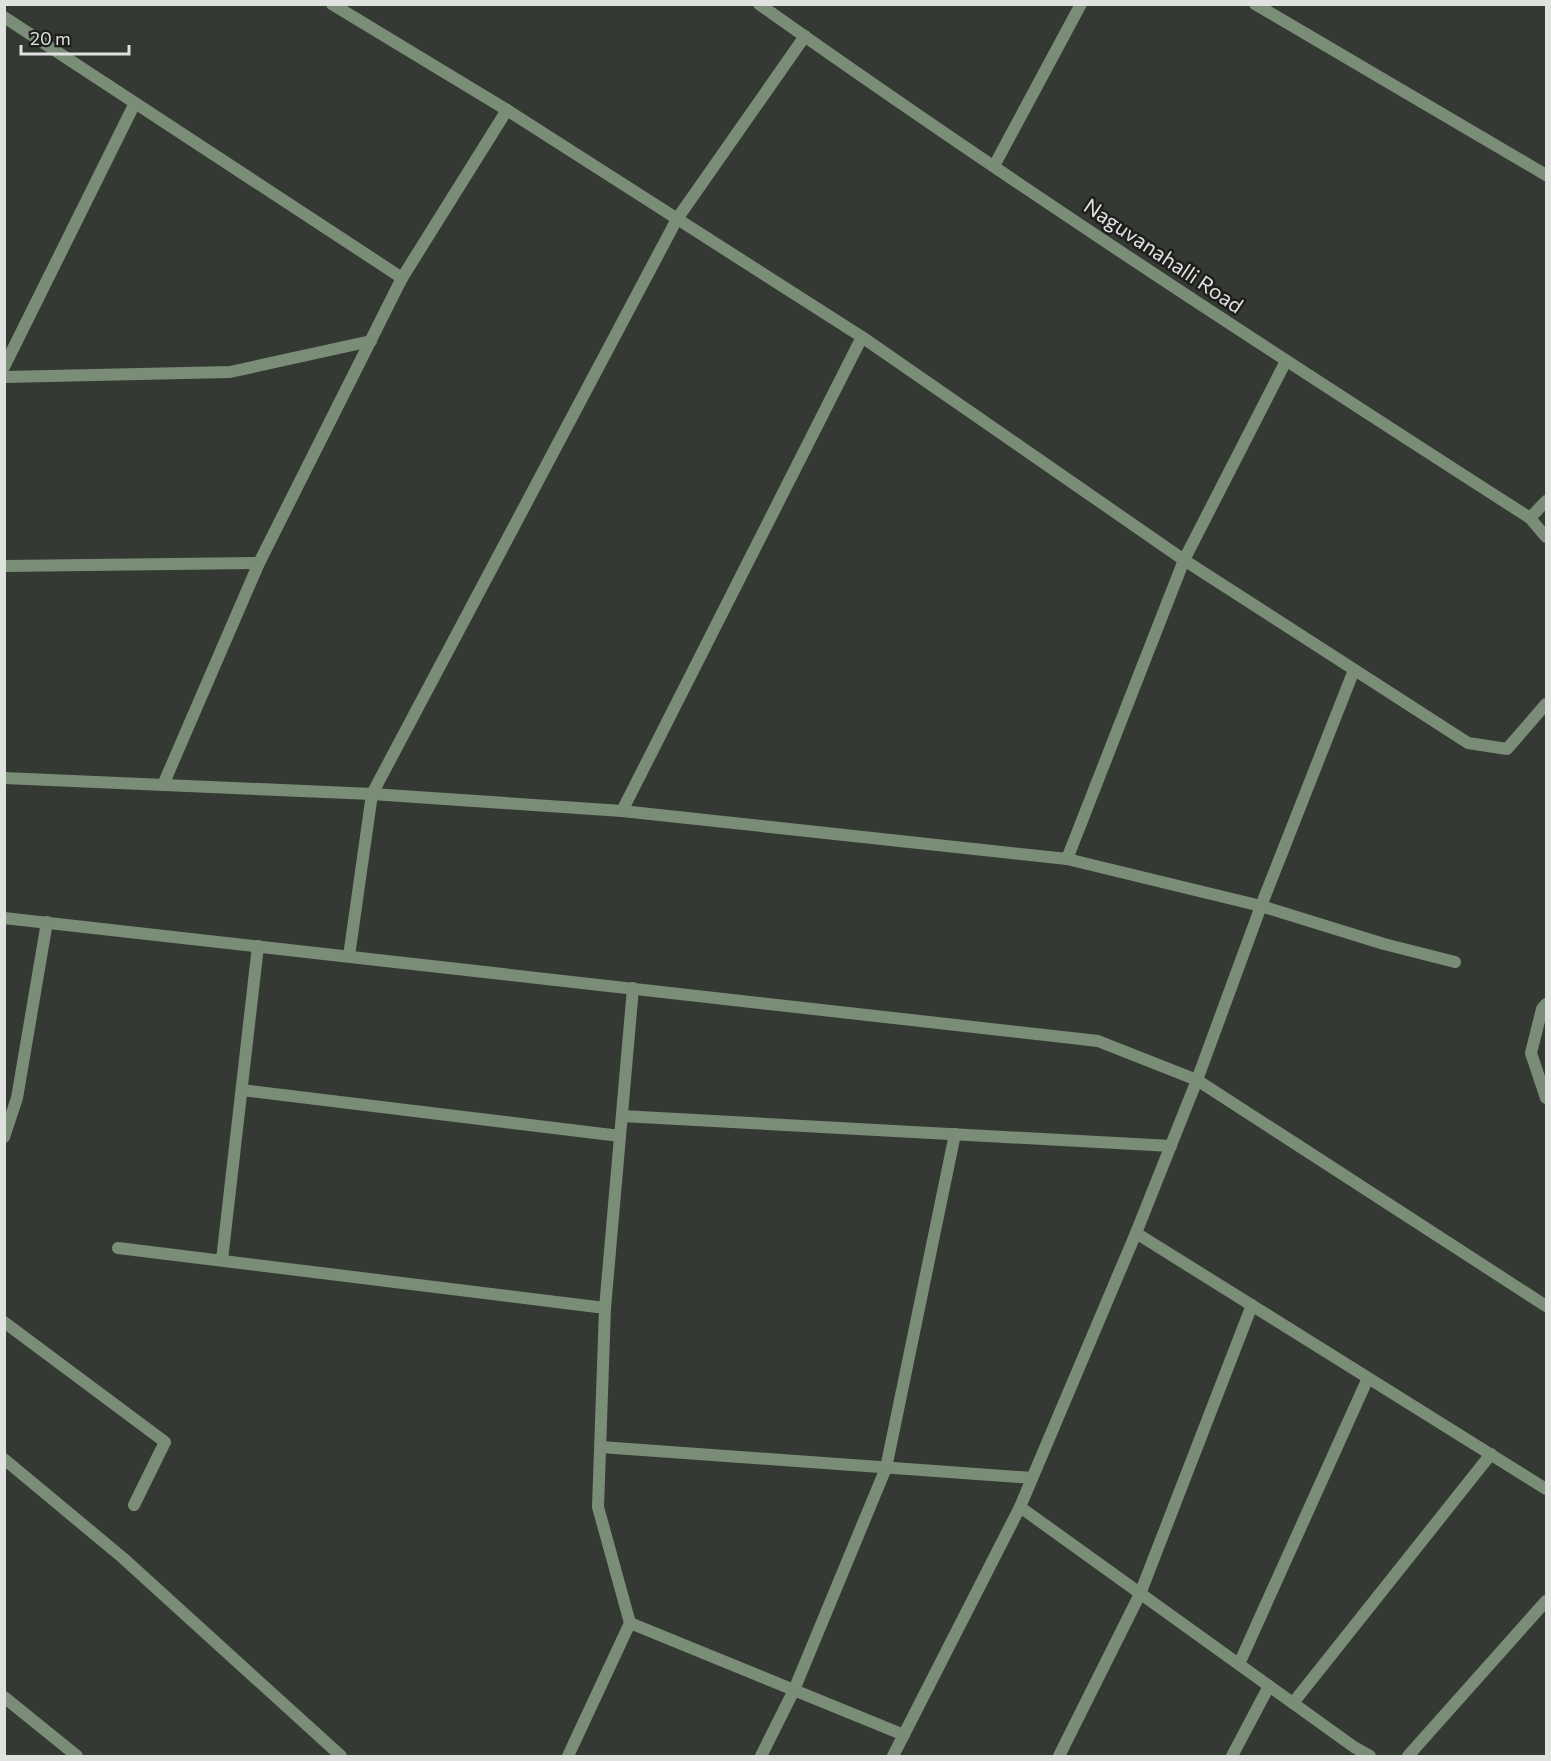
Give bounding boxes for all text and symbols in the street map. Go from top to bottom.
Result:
scale bar [21,18,129,56]
text: 20 m [30,27,71,49]
street label: Naguvanahalli Road [1080,192,1248,318]

